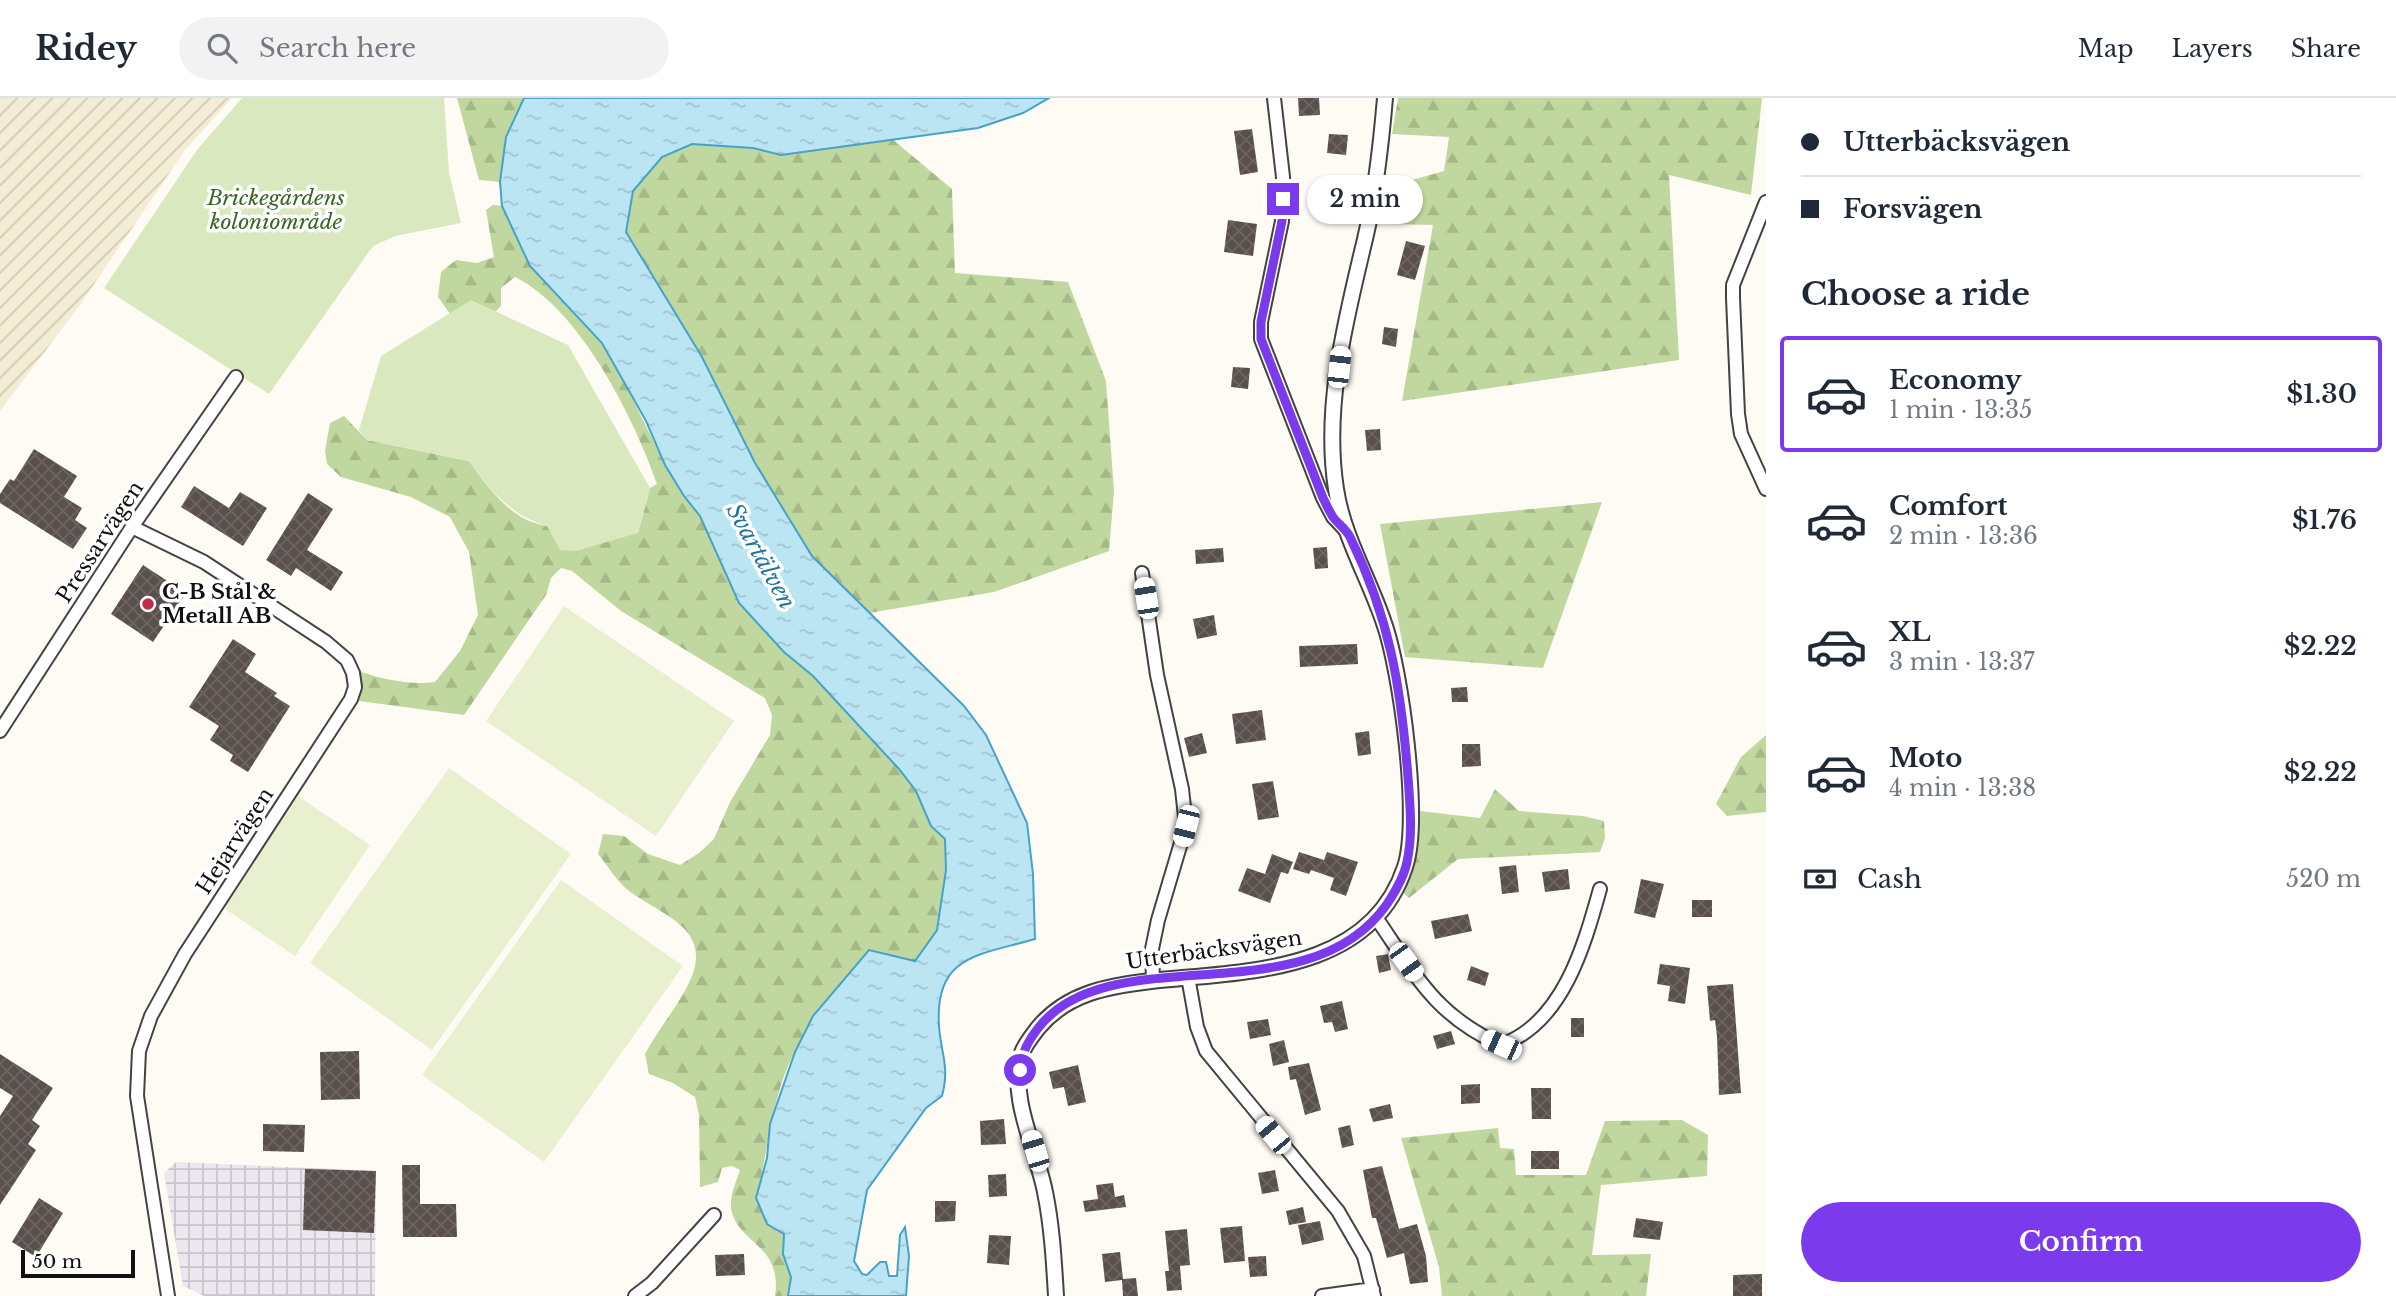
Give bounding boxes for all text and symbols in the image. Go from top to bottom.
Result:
search box [179,17,669,80]
text: Ridey [35,28,137,69]
icon: search [203,29,241,67]
text: Search here [259,32,416,64]
text: Map [2078,34,2134,63]
text: Layers [2172,34,2253,63]
text: Share [2291,34,2361,63]
text: Utterbäcksvägen [1843,126,2070,158]
callout: 2 min [1308,174,1423,224]
route end [1267,183,1299,215]
park label: Brickegårdens koloniområde [206,185,345,235]
text: 2 min [1330,185,1400,213]
text: Forsvägen [1843,193,1983,225]
text: Choose a ride [1801,274,2030,314]
car [1327,345,1352,389]
icon: car [1805,363,1868,426]
text: Economy [1889,364,2022,396]
text: $1.30 [2287,378,2357,410]
text: 1 min · 13:35 [1889,396,2032,424]
street label: Pressarvägen [51,476,149,608]
icon: car [1805,489,1868,552]
text: Comfort [1889,490,2007,522]
water label: Svartälven [721,498,801,614]
text: $1.76 [2292,504,2357,536]
text: 2 min · 13:36 [1889,522,2038,550]
car [1133,576,1160,620]
place label: C-B Stål & Metall AB [162,579,277,629]
marker: C-B Stål & Metall AB [140,596,156,612]
icon: car [1805,615,1868,678]
text: XL [1889,616,1931,648]
text: $2.22 [2284,630,2357,662]
text: 3 min · 13:37 [1889,648,2035,676]
icon: car [1805,741,1868,804]
text: Moto [1889,742,1962,774]
text: $2.22 [2284,756,2357,788]
text: 4 min · 13:38 [1889,774,2036,802]
street label: Hejarvägen [191,783,279,899]
car [1171,803,1202,849]
icon: cash [1801,860,1839,898]
text: Cash [1857,863,1922,895]
text: 520 m [2286,865,2361,893]
street label: Utterbäcksvägen [1124,925,1304,975]
car [1386,939,1427,985]
car [1478,1027,1525,1063]
route start [1004,1054,1036,1086]
car [1252,1112,1295,1158]
car [1019,1128,1052,1174]
button: Confirm [1801,1202,2361,1282]
scale bar [21,1247,135,1279]
text: 50 m [32,1250,82,1273]

